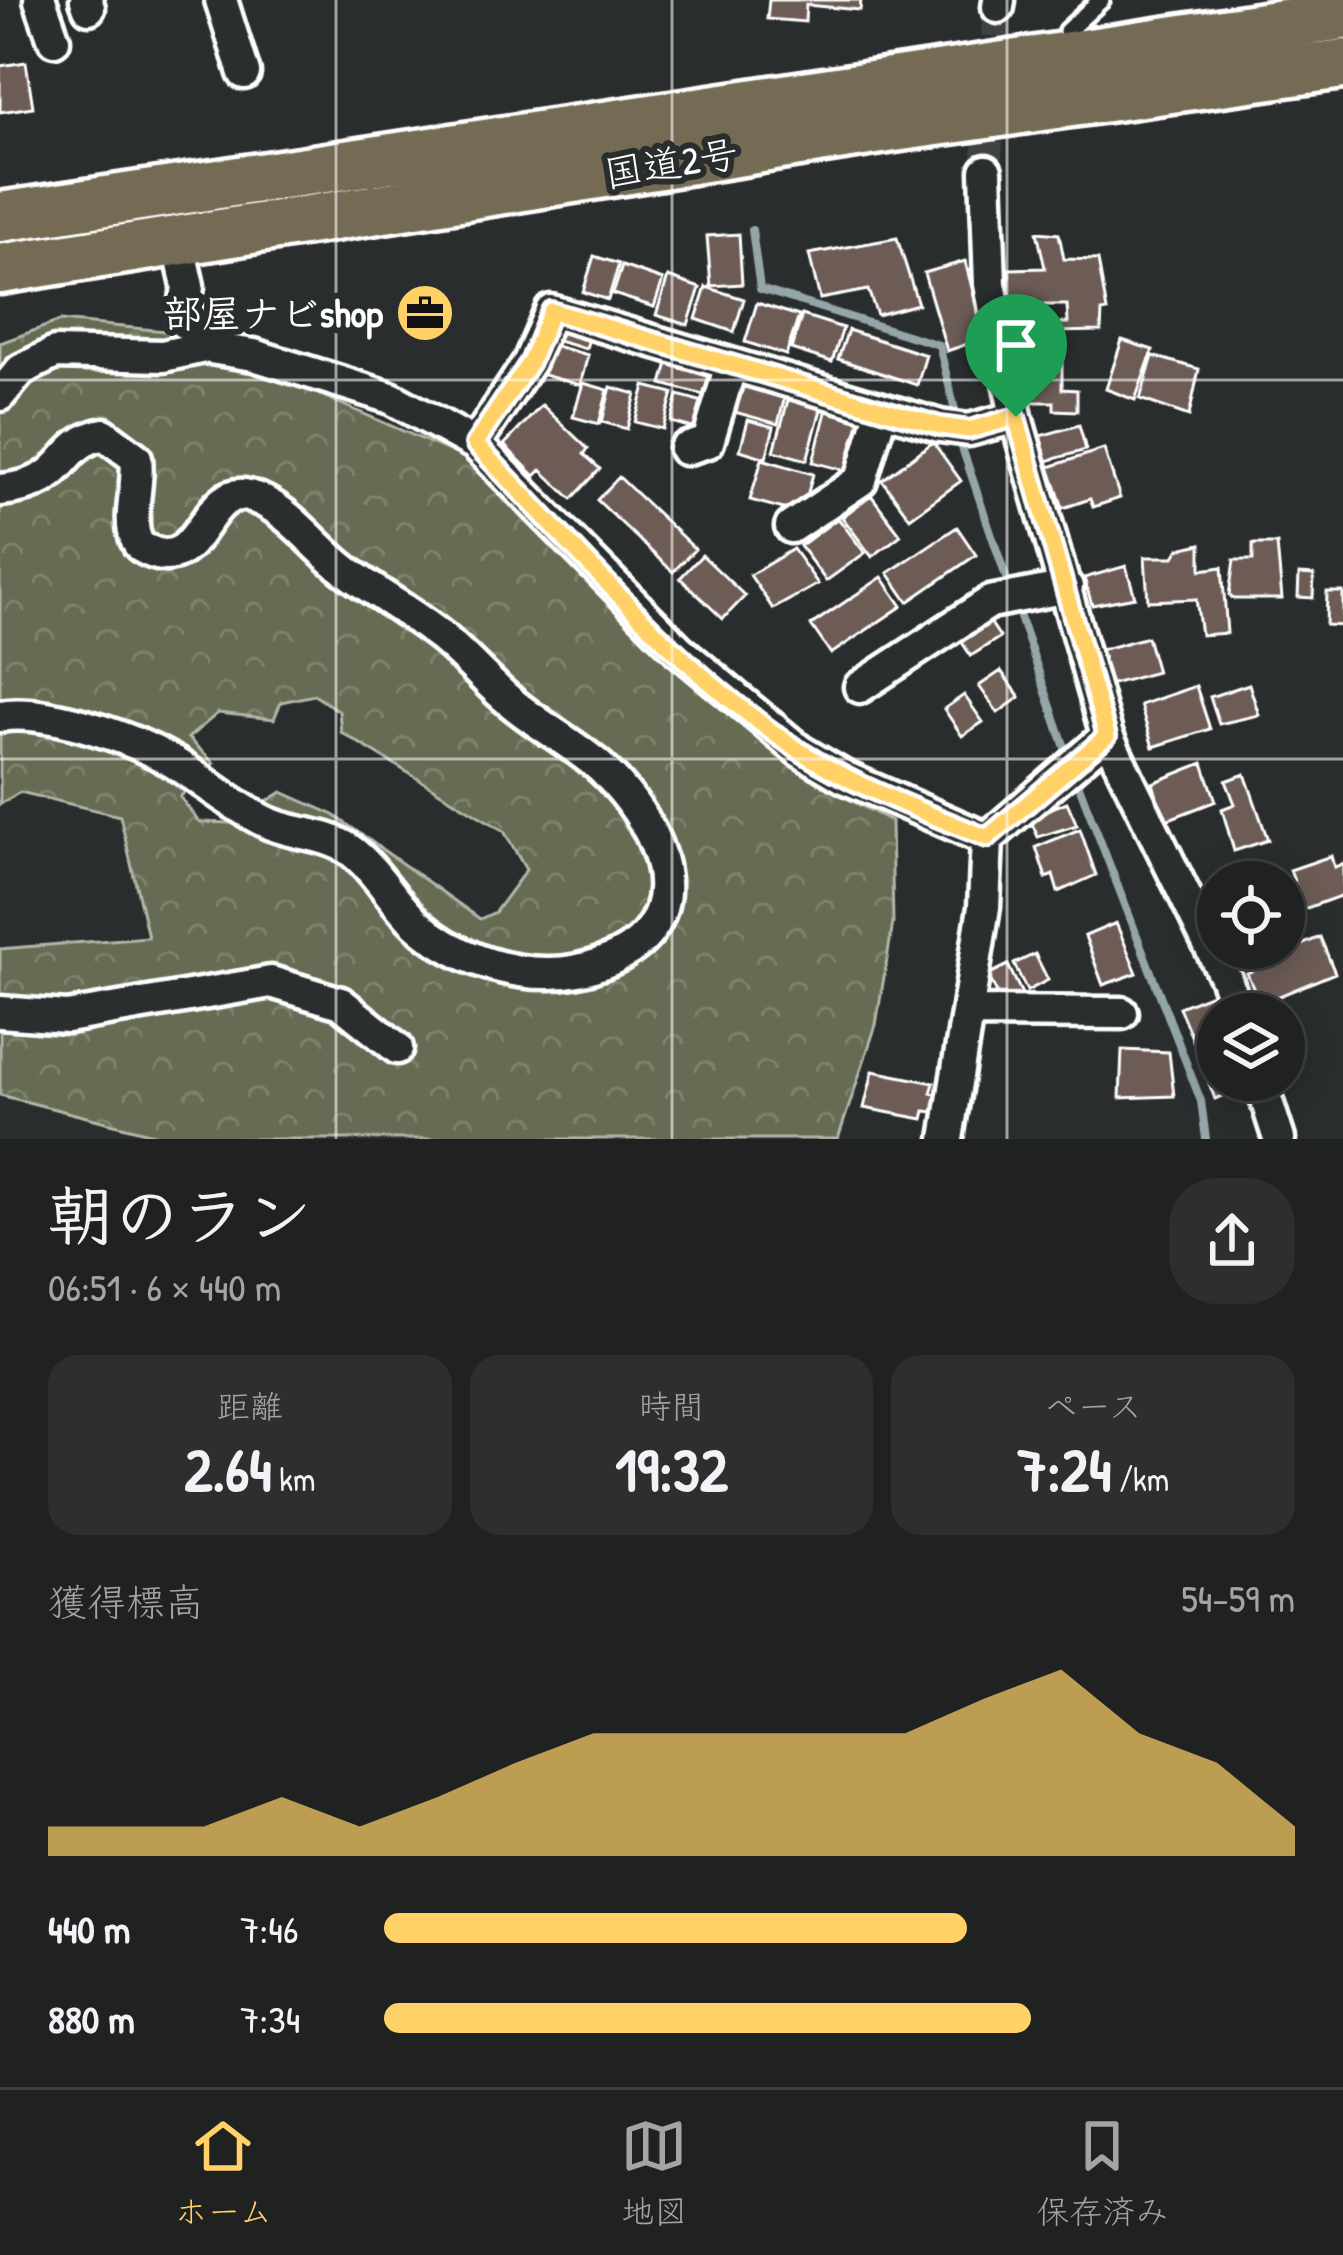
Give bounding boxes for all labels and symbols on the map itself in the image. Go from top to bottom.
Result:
street label: 国道2号 [600,126,742,199]
office icon: 部屋ナビshop [394,282,456,344]
place label: 部屋ナビshop [163,286,383,340]
pin [965,294,1067,417]

